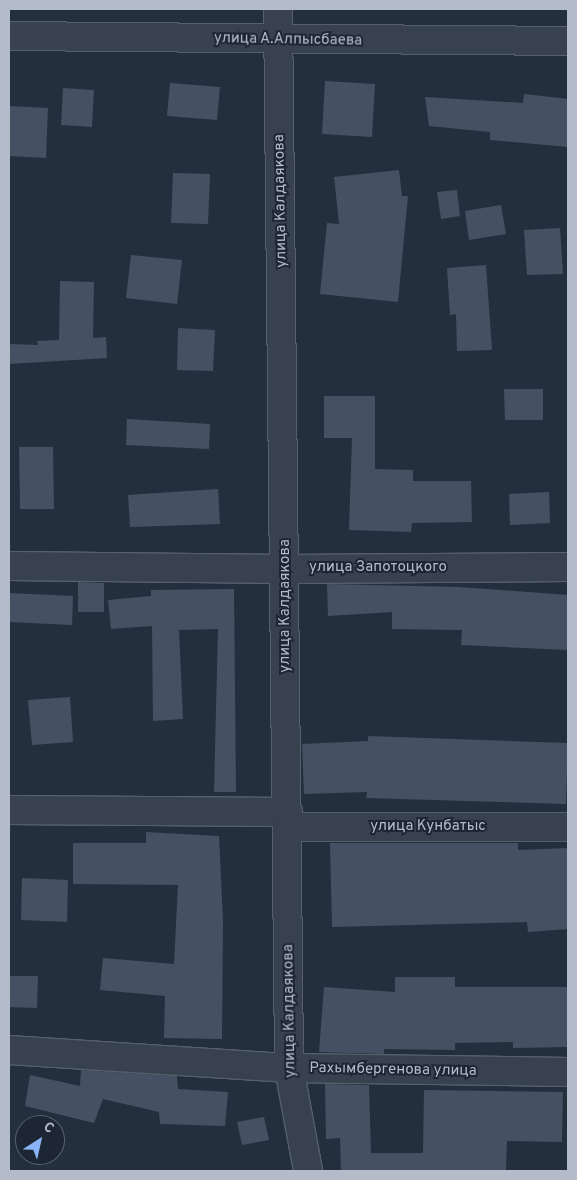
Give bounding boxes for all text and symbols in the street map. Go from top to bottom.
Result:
street label: улица А.Алпысбаева [213,30,363,50]
street label: улица Калдаякова [271,134,291,268]
street label: улица Калдаякова [277,539,295,673]
street label: улица Запотоцкого [309,559,447,577]
street label: улица Кунбатыс [370,818,486,836]
street label: улица Калдаякова [280,944,300,1078]
street label: Рахымбергенова улица [309,1060,477,1080]
north arrow [15,1115,65,1165]
text: С [40,1119,57,1138]

